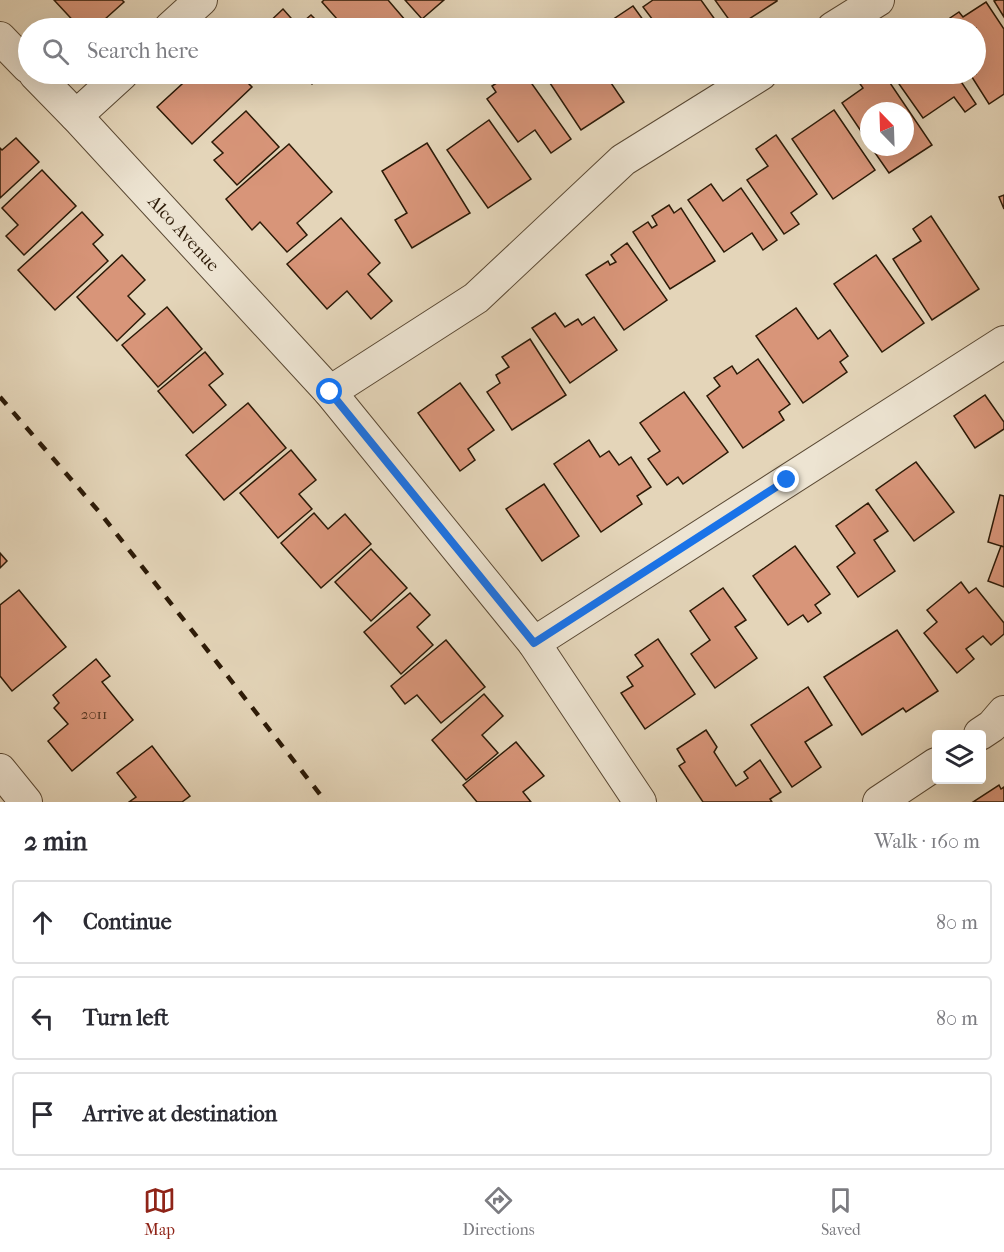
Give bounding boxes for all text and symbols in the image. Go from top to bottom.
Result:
search box [18,18,986,84]
icon: search [39,35,72,68]
text: Search here [87,38,199,64]
north arrow [860,102,914,156]
street label: Alco Avenue [143,191,224,276]
route start [316,378,342,404]
route end [773,466,799,492]
house number: 2011 [81,705,107,723]
map controls [932,730,986,784]
button: layers [932,730,986,784]
text: 2 min [24,826,87,857]
text: Walk · 160 m [874,830,980,853]
icon: ahead [26,906,59,939]
text: Continue [83,909,172,935]
text: 80 m [936,911,978,934]
icon: left [26,1002,59,1035]
text: Turn left [83,1005,169,1031]
text: 80 m [936,1007,978,1030]
icon: arrive [26,1098,59,1131]
text: Arrive at destination [83,1101,277,1127]
tab: Map [143,1184,176,1239]
tab: Directions [463,1184,535,1239]
tab: Saved [821,1184,861,1239]

